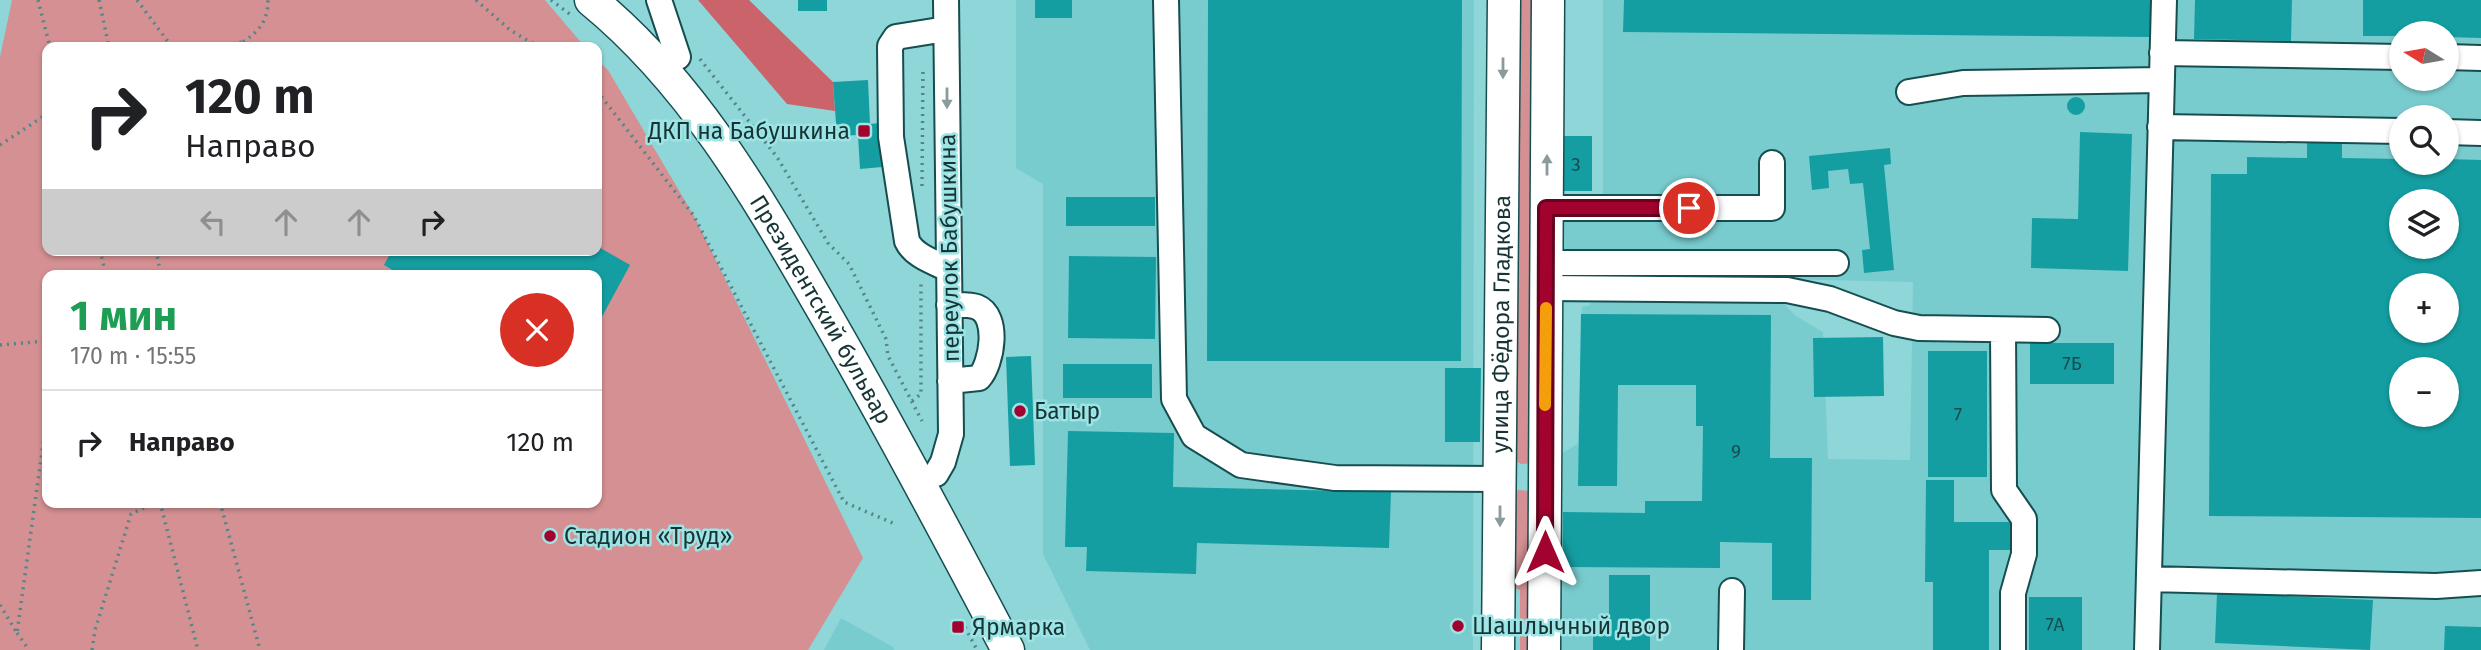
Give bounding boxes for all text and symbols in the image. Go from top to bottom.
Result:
north arrow [2389,21,2459,91]
map controls [2389,21,2459,427]
one-way arrow [1498,57,1509,79]
text: 120 m [185,67,315,126]
icon: right [70,70,161,161]
one-way arrow [941,87,953,109]
button: search [2389,105,2459,175]
place label: ДКП на Бабушкина [647,117,850,145]
marker: ДКП на Бабушкина [856,123,872,139]
text: Направо [185,127,316,165]
street label: переулок Бабушкина [933,133,965,363]
house number: 3 [1571,153,1581,176]
one-way arrow [1541,154,1553,176]
pin [1659,178,1719,238]
icon: arrive [1670,189,1708,227]
button: layers [2389,189,2459,259]
street label: Президентский бульвар [744,190,898,429]
street label: улица Фёдора Гладкова [1486,195,1516,453]
icon: left [194,203,232,241]
icon: ahead [267,203,305,241]
icon: ahead [340,203,378,241]
icon: right [413,203,451,241]
button: + [2389,273,2459,343]
text: 1 мин [70,291,177,341]
button: close [500,293,574,367]
text: 170 m · 15:55 [70,342,196,370]
house number: 7Б [2062,352,2082,375]
button: − [2389,357,2459,427]
place label: Батыр [1034,397,1100,425]
marker: Батыр [1012,403,1028,419]
house number: 7 [1954,403,1962,426]
icon: right [70,424,108,462]
text: Направо [129,427,235,458]
text: 120 m [506,427,574,458]
house number: 9 [1731,440,1741,463]
one-way arrow [1494,505,1506,527]
position arrow [1508,515,1582,589]
place label: Стадион «Труд» [564,522,733,550]
marker: Стадион «Труд» [542,528,558,544]
place label: Шашлычный двор [1472,612,1670,640]
place label: Ярмарка [972,613,1065,641]
house number: 7А [2046,613,2064,636]
marker: Шашлычный двор [1450,618,1466,634]
marker: Ярмарка [950,619,966,635]

